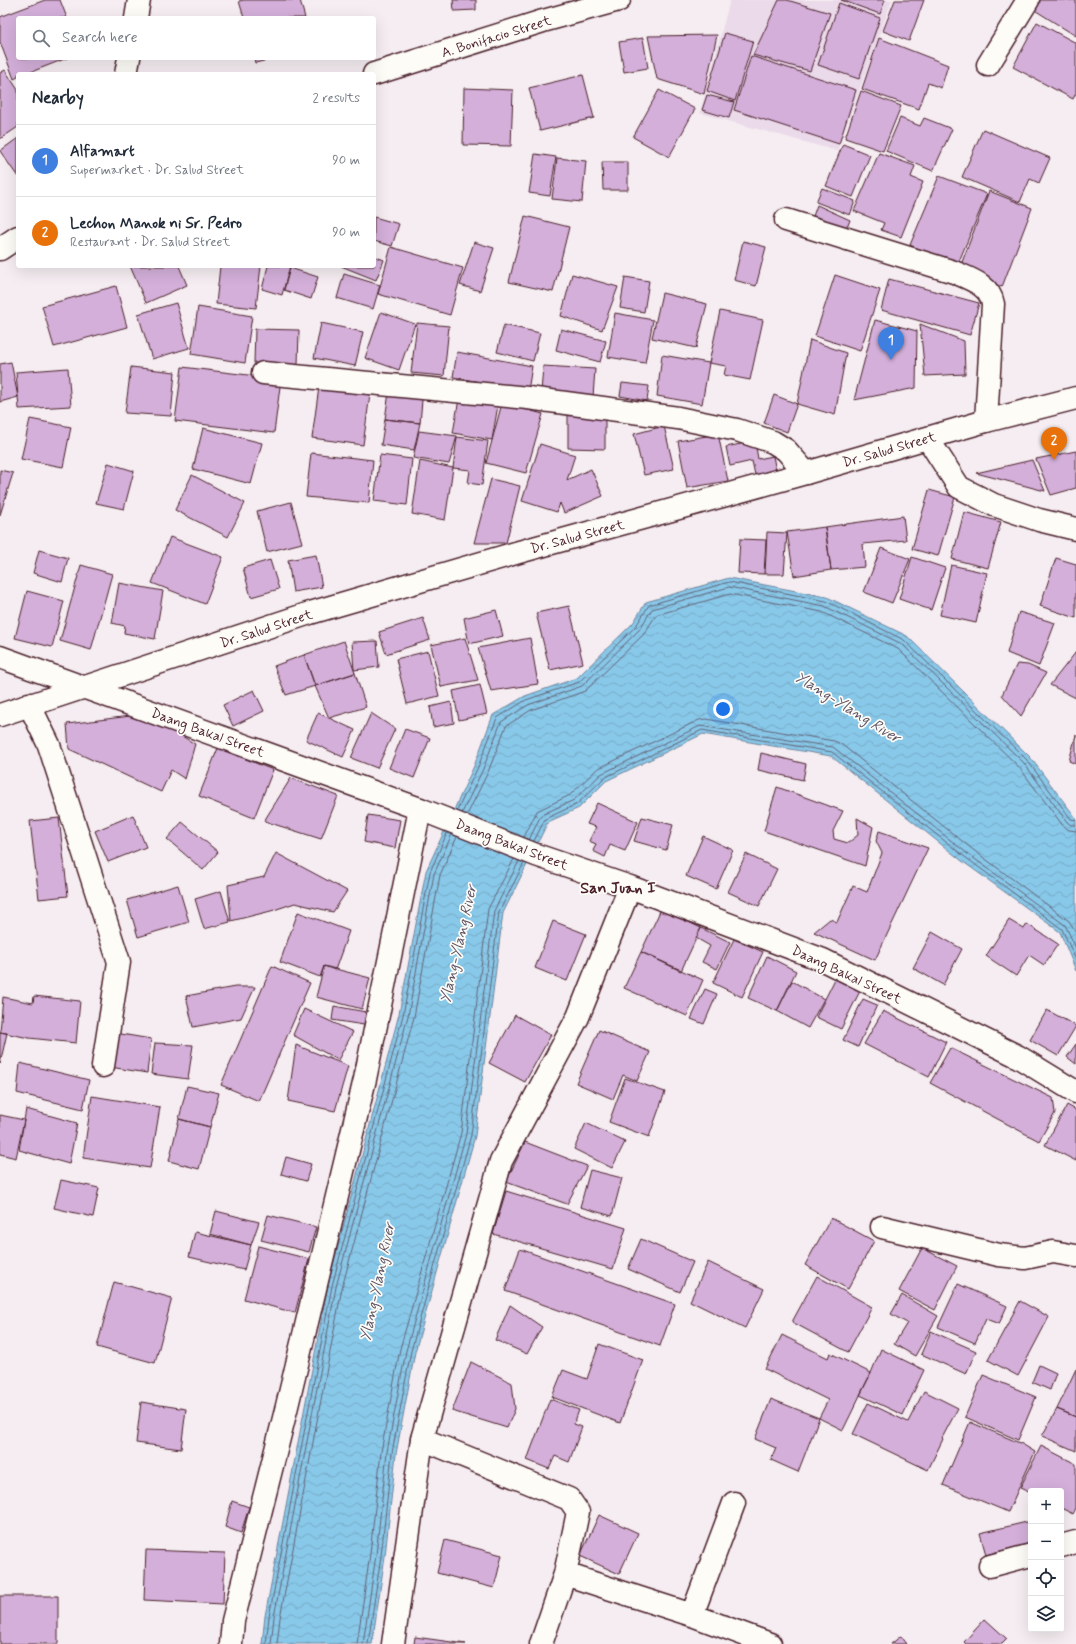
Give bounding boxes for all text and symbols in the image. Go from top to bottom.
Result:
street label: A. Bonifacio Street [439,11,554,62]
search box [16,16,376,60]
icon: search [30,27,52,49]
text: Search here [62,28,138,48]
text: Nearby [32,87,84,109]
text: 2 results [313,90,360,107]
text: Alfamart [70,142,135,162]
text: 1 [42,152,48,169]
text: 90 m [332,152,360,169]
text: Supermarket · Dr. Salud Street [70,162,244,179]
text: Lechon Manok ni Sr. Pedro [70,214,242,234]
text: 2 [42,224,48,241]
text: 90 m [332,224,360,241]
text: Restaurant · Dr. Salud Street [70,234,230,251]
pin: 1 [878,327,904,360]
pin: 2 [1041,427,1067,460]
street label: Dr. Salud Street [840,428,939,472]
street label: Dr. Salud Street [528,516,627,558]
street label: Dr. Salud Street [218,605,316,652]
water label: Ylang-Ylang River [791,667,905,749]
your location [713,699,733,719]
street label: Daang Bakal Street [148,704,268,763]
street label: Daang Bakal Street [452,815,571,876]
district label: San Juan I [580,878,656,899]
water label: Ylang-Ylang River [436,882,483,1005]
street label: Daang Bakal Street [788,941,905,1010]
water label: Ylang-Ylang River [356,1220,401,1343]
map controls [1028,1488,1064,1632]
button: + [1028,1488,1064,1524]
button: − [1028,1524,1064,1560]
button: locate [1028,1560,1064,1596]
button: layers [1028,1596,1064,1632]

